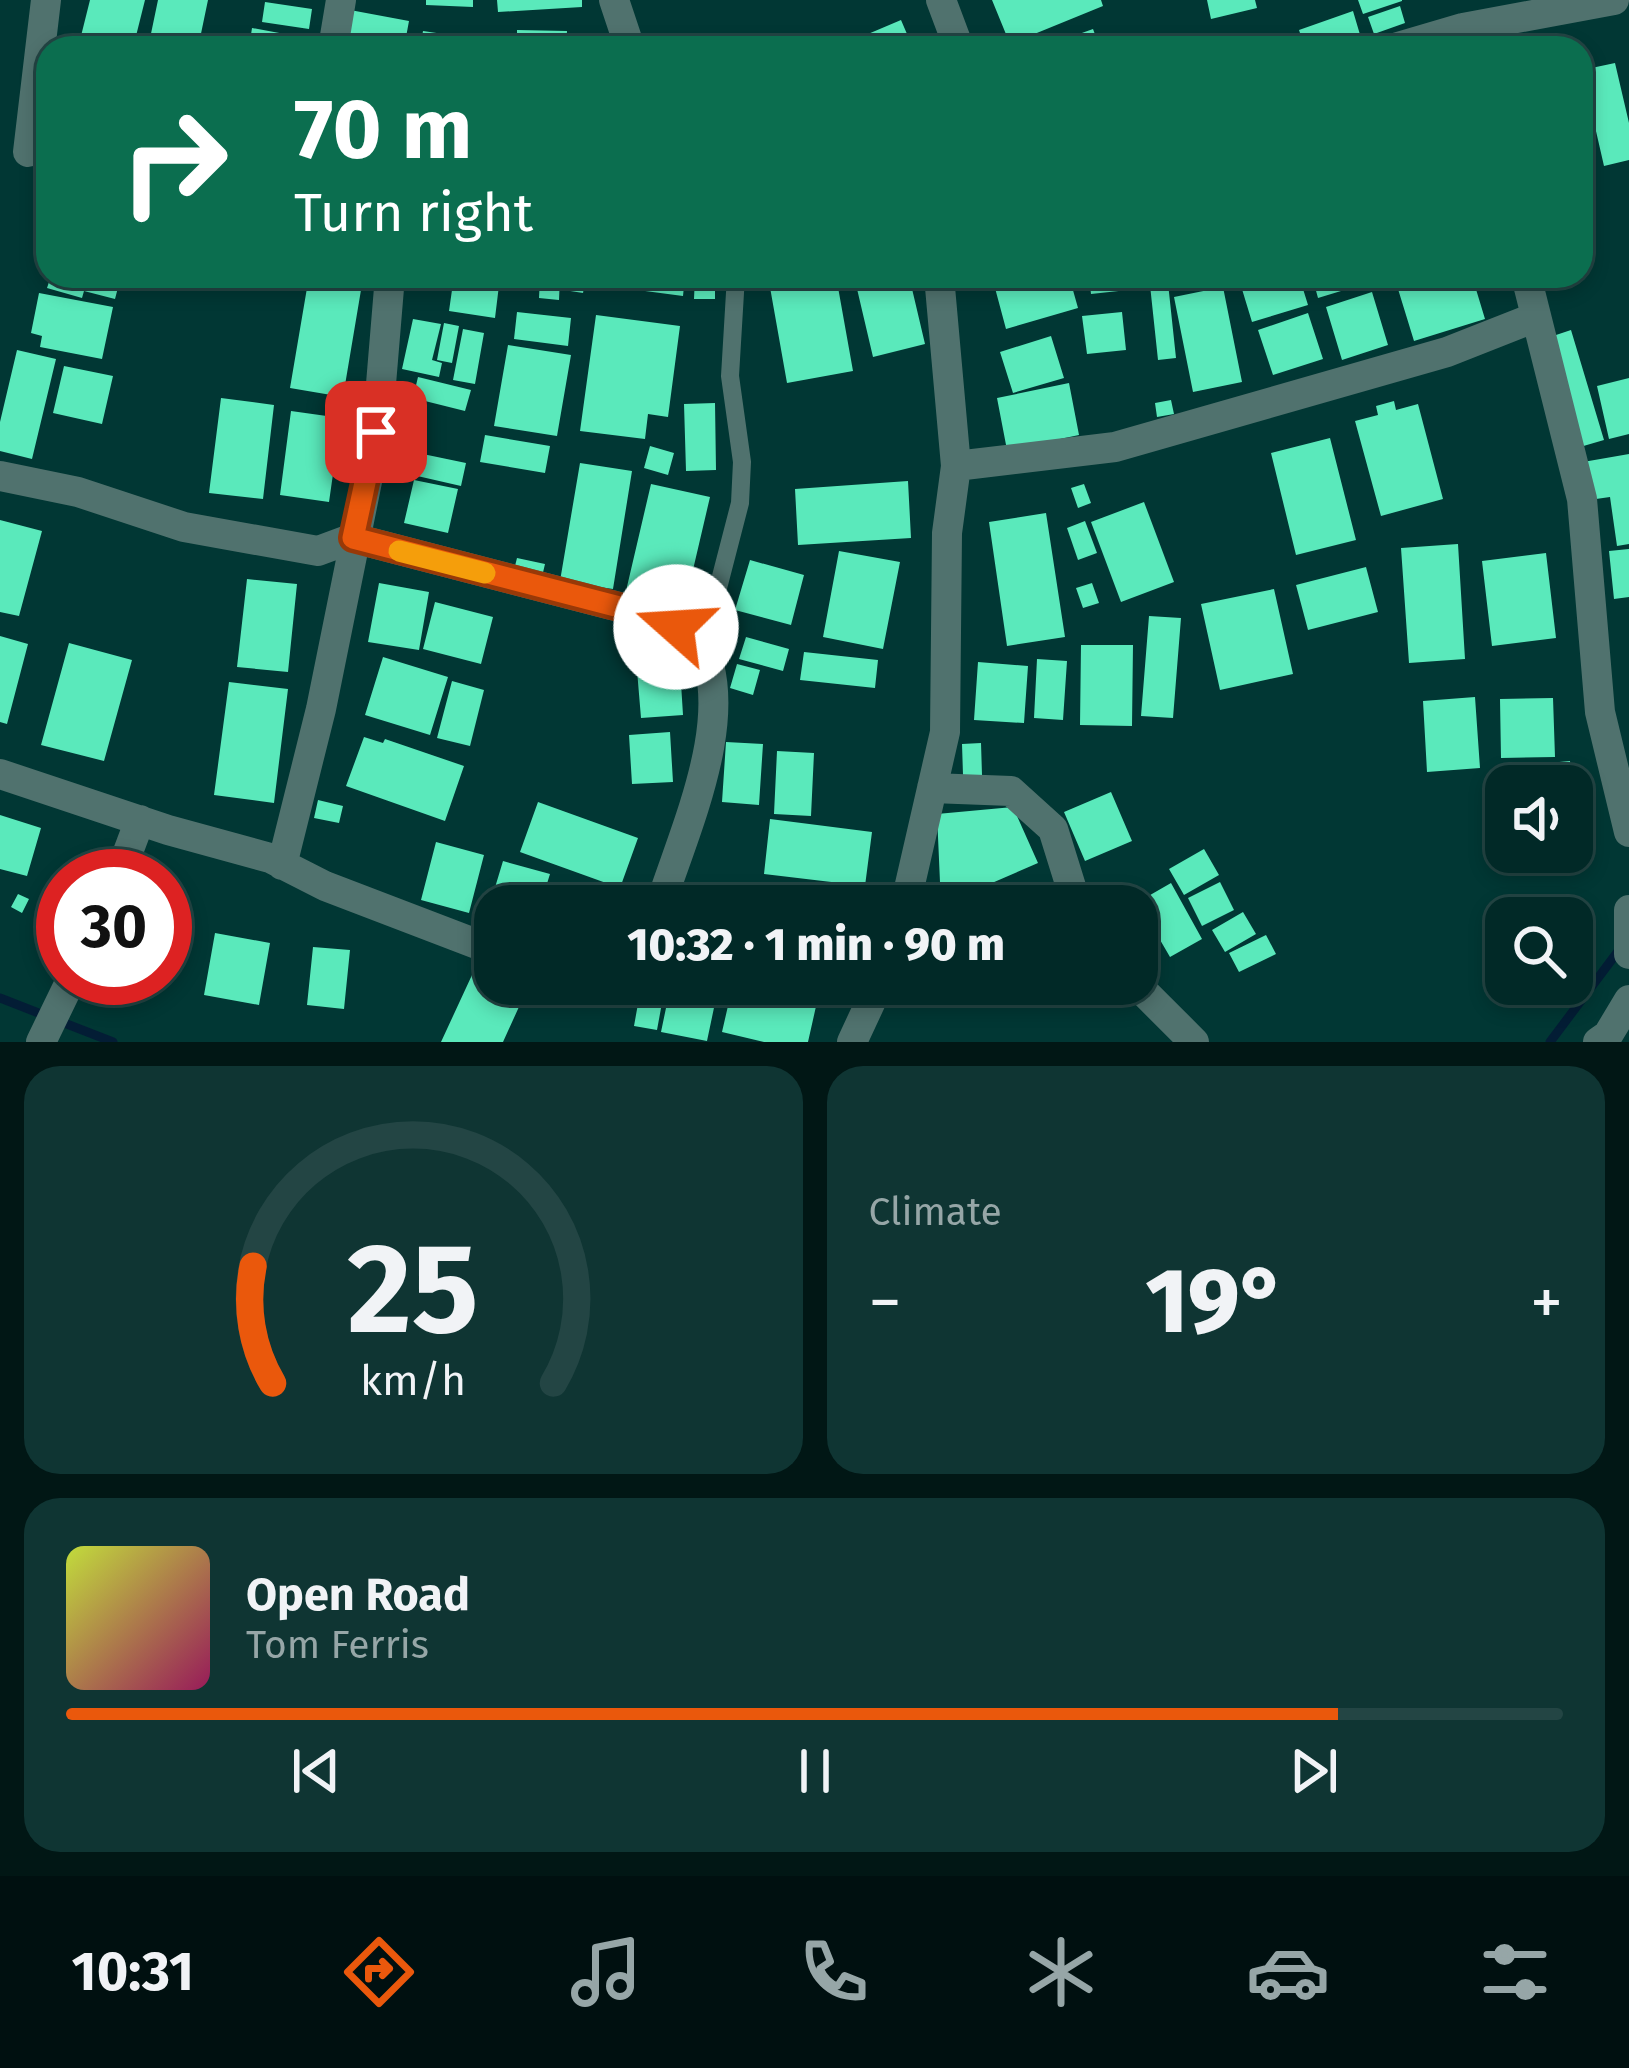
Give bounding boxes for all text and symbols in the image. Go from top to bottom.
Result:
text: 70 m [294,79,472,180]
icon: right [96,84,252,240]
text: Turn right [294,181,533,245]
pin [325,381,427,483]
icon: arrive [343,399,409,465]
position arrow [613,564,739,690]
map controls [1485,765,1593,1005]
button: sound [1485,765,1593,873]
speed limit sign: 30 [36,849,192,1005]
button: search [1485,897,1593,1005]
text: 10:32 · 1 min · 90 m [627,918,1005,972]
text: Climate [869,1189,1002,1235]
text: 25 [348,1215,479,1365]
text: 19° [1145,1248,1286,1356]
text: − [869,1263,902,1342]
text: + [1530,1263,1563,1342]
text: km/h [360,1355,466,1406]
text: Open Road [246,1568,470,1622]
text: Tom Ferris [246,1622,429,1668]
icon: previous [283,1738,349,1804]
icon: pause [782,1738,848,1804]
icon: next [1281,1738,1347,1804]
icon: directions [337,1930,421,2014]
icon: music [564,1930,648,2014]
icon: phone [792,1930,876,2014]
icon: climate [1019,1930,1103,2014]
icon: car [1246,1930,1330,2014]
icon: filters [1473,1930,1557,2014]
text: 10:31 [72,1940,194,2004]

